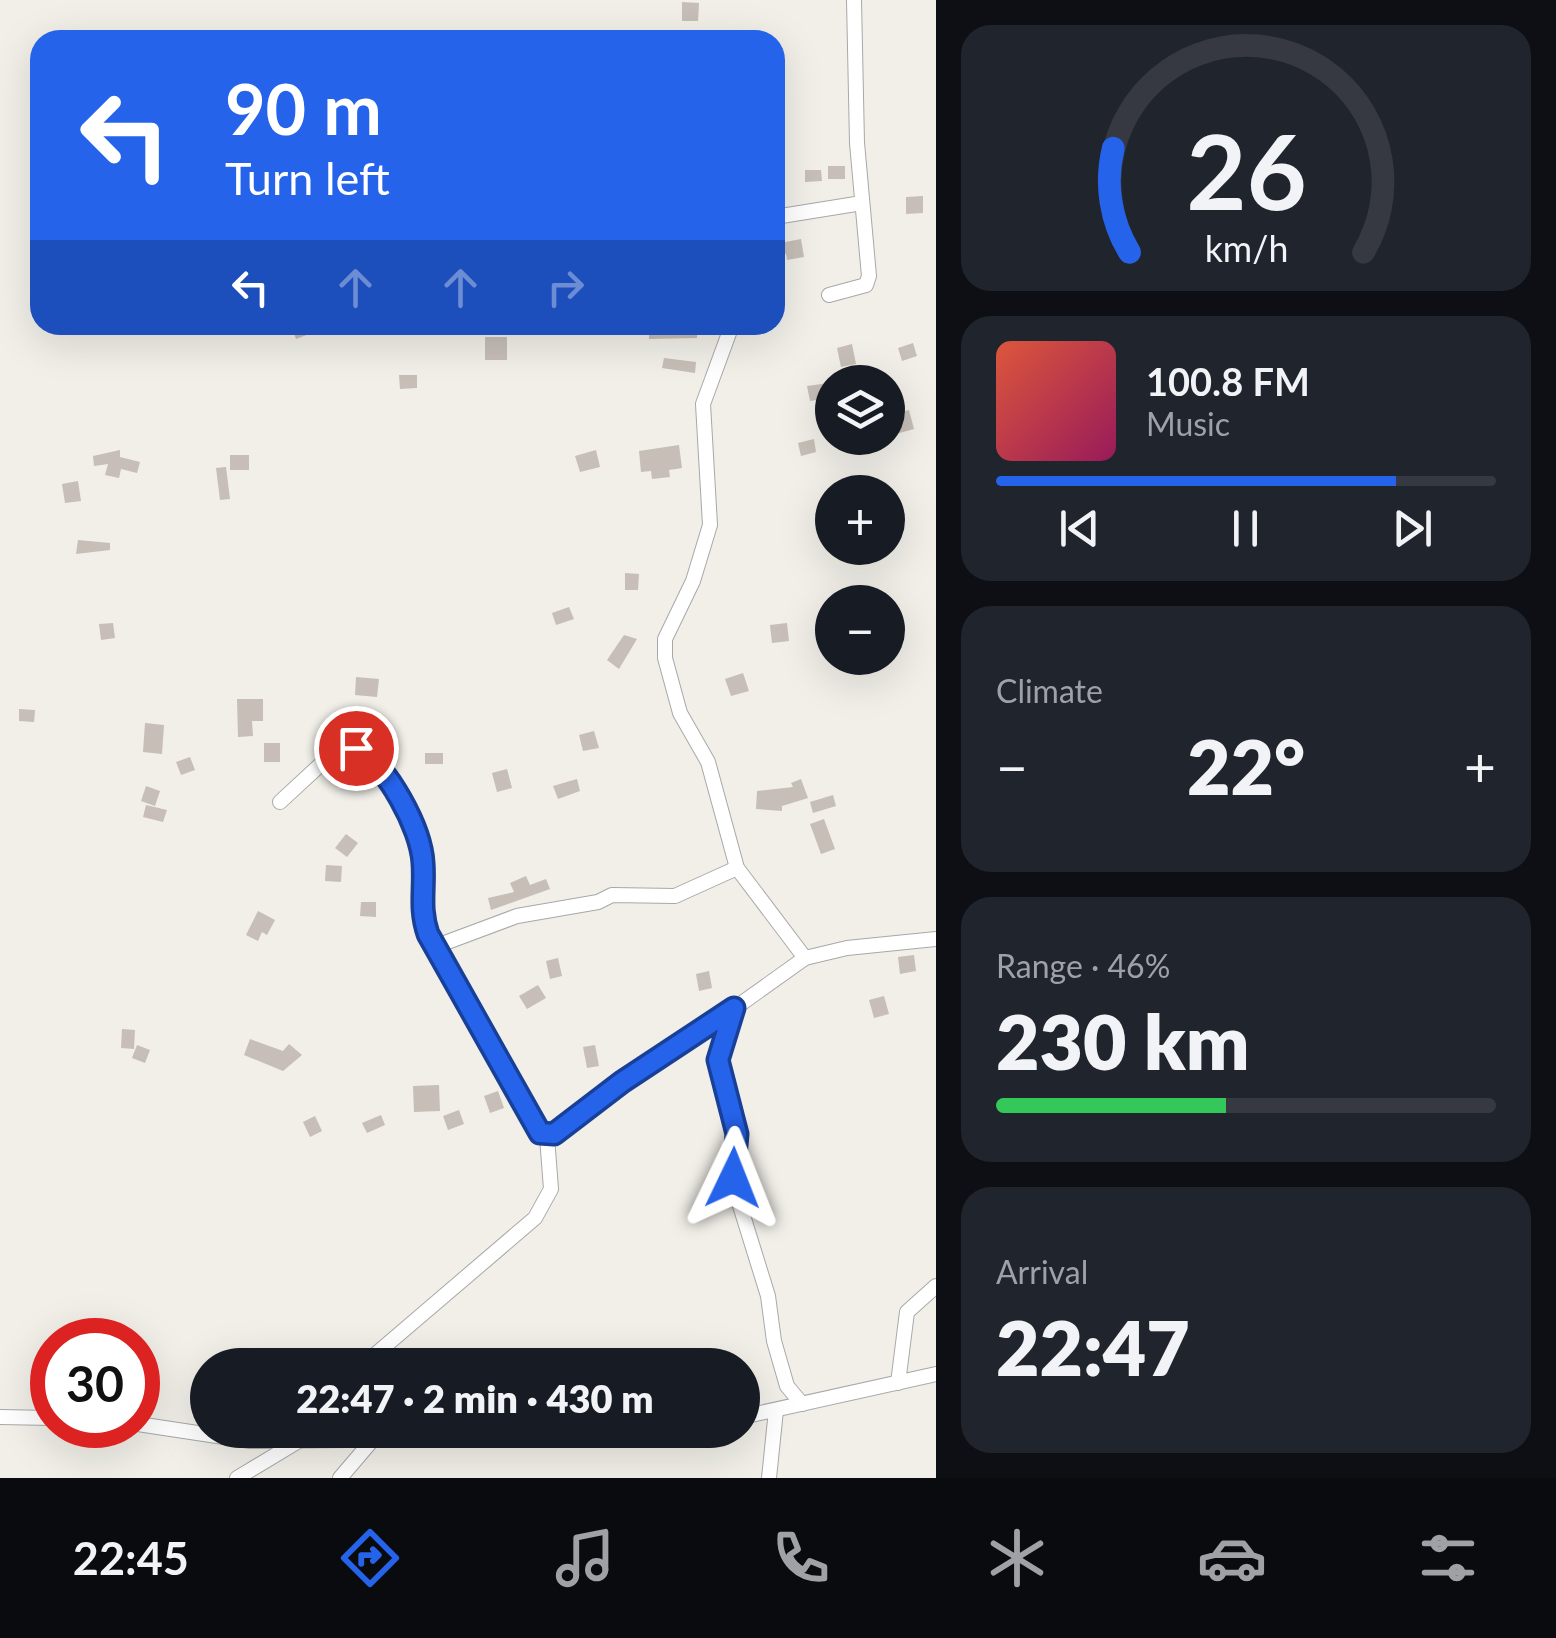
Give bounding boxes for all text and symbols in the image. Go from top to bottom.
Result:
text: 90 m [225,66,382,150]
icon: left [60,70,190,200]
text: 26 [1186,107,1306,232]
text: Turn left [225,151,390,205]
text: km/h [1204,227,1288,270]
icon: left [223,260,278,315]
icon: ahead [328,260,383,315]
icon: ahead [433,260,488,315]
icon: right [538,260,593,315]
text: 100.8 FM [1146,358,1310,404]
map controls [815,365,905,675]
button: layers [815,365,905,455]
text: Music [1146,404,1230,443]
button: + [815,475,905,565]
icon: previous [1052,501,1107,556]
icon: pause [1218,501,1273,556]
icon: next [1385,501,1440,556]
button: − [815,585,905,675]
text: Climate [996,671,1103,710]
pin [314,706,399,791]
icon: arrive [329,721,384,776]
text: 22° [1187,721,1305,811]
text: − [996,733,1028,799]
text: + [1464,733,1496,799]
text: Range · 46% [996,946,1170,985]
text: 230 km [996,996,1250,1086]
position arrow [681,1126,785,1230]
text: Arrival [996,1252,1088,1291]
text: 22:47 [996,1302,1190,1392]
speed limit sign: 30 [30,1318,160,1448]
text: 22:47 · 2 min · 430 m [296,1375,654,1421]
icon: directions [335,1523,405,1593]
icon: music [550,1523,620,1593]
icon: phone [766,1523,836,1593]
icon: climate [982,1523,1052,1593]
icon: car [1197,1523,1267,1593]
icon: filters [1413,1523,1483,1593]
text: 22:45 [73,1531,189,1585]

